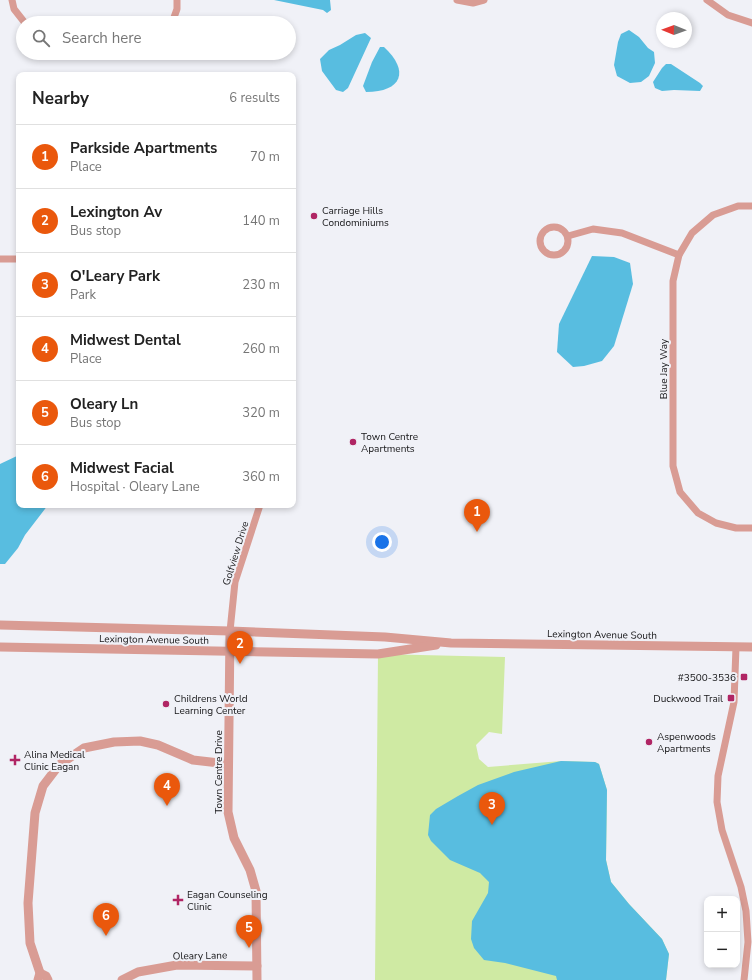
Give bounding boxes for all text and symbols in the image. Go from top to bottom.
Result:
north arrow [656,12,692,48]
search box [16,16,296,60]
icon: search [30,27,52,49]
text: Search here [62,28,142,48]
text: Nearby [32,87,89,110]
text: 6 results [229,89,280,107]
text: Parkside Apartments [70,138,217,158]
text: 1 [41,148,49,166]
text: 70 m [250,148,280,166]
text: Place [70,158,102,176]
text: Lexington Av [70,202,162,222]
place label: Carriage Hills Condominiums [322,204,389,230]
marker: Carriage Hills Condominiums [309,211,319,221]
text: 2 [41,212,49,230]
text: 140 m [242,212,280,230]
text: Bus stop [70,222,121,240]
text: O'Leary Park [70,266,160,286]
text: 3 [41,276,49,294]
text: 230 m [242,276,280,294]
text: Park [70,286,96,304]
text: Midwest Dental [70,330,181,350]
street label: Blue Jay Way [657,338,671,399]
text: 4 [41,340,49,358]
text: 260 m [242,340,280,358]
text: Place [70,350,102,368]
text: Oleary Ln [70,394,138,414]
text: 5 [41,404,49,422]
text: 320 m [242,404,280,422]
text: Bus stop [70,414,121,432]
place label: Town Centre Apartments [361,430,418,456]
marker: Town Centre Apartments [348,437,358,447]
text: Midwest Facial [70,458,174,478]
text: 6 [41,468,49,486]
text: 360 m [242,468,280,486]
text: Hospital · Oleary Lane [70,478,200,496]
pin: 1 [464,499,490,532]
street label: Golfview Drive [220,520,252,587]
your location [372,532,392,552]
street label: Lexington Avenue South [547,627,657,643]
pin: 2 [227,631,253,664]
street label: Lexington Avenue South [99,632,209,648]
place label: #3500-3536 [678,671,736,685]
marker: #3500-3536 [739,672,749,682]
place label: Childrens World Learning Center [174,692,248,718]
place label: Duckwood Trail [653,692,723,706]
marker: Duckwood Trail [726,693,736,703]
marker: Childrens World Learning Center [161,699,171,709]
street label: Town Centre Drive [212,730,226,814]
place label: Aspenwoods Apartments [657,730,716,756]
marker: Aspenwoods Apartments [644,737,654,747]
place label: Alina Medical Clinic Eagan [24,748,85,774]
marker: Alina Medical Clinic Eagan [9,754,21,766]
pin: 4 [154,773,180,806]
pin: 3 [479,792,505,825]
place label: Eagan Counseling Clinic [187,888,268,914]
marker: Eagan Counseling Clinic [172,894,184,906]
map controls [704,896,740,968]
button: + [704,896,740,932]
pin: 6 [93,903,119,936]
pin: 5 [236,915,262,948]
button: − [704,932,740,968]
street label: Oleary Lane [173,949,227,963]

